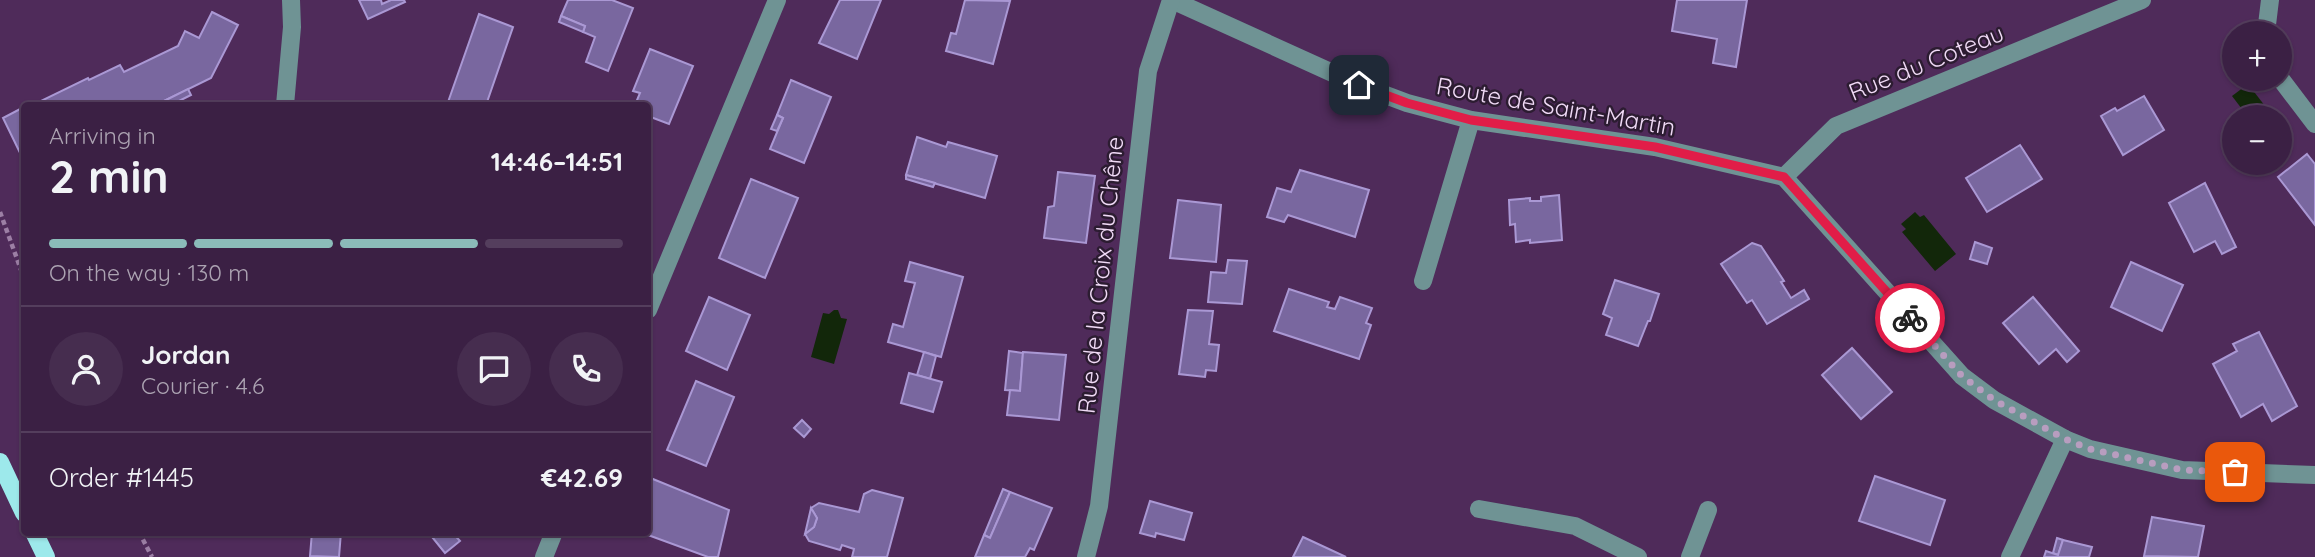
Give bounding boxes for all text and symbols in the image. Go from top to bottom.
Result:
street label: Rue du Coteau [1844,17,2008,107]
map controls [2222,21,2292,175]
button: + [2222,21,2292,91]
pin [1329,55,1389,115]
icon: home [1340,66,1378,104]
street label: Route de Saint-Martin [1434,70,1678,142]
button: − [2222,105,2292,175]
text: Arriving in [49,121,156,150]
street label: Rue de la Croix du Chêne [1071,135,1129,415]
text: 14:46–14:51 [491,145,623,178]
text: 2 min [49,147,169,205]
text: On the way · 130 m [49,258,249,287]
courier [1875,283,1945,353]
icon: bike [1891,299,1929,337]
button: person [49,332,123,406]
button: chat [457,332,531,406]
button: phone [549,332,623,406]
text: Jordan [141,338,230,371]
text: Courier · 4.6 [141,371,264,400]
pin [2205,442,2265,502]
icon: bag [2216,453,2254,491]
text: Order #1445 [49,461,194,494]
text: €42.69 [541,461,623,494]

